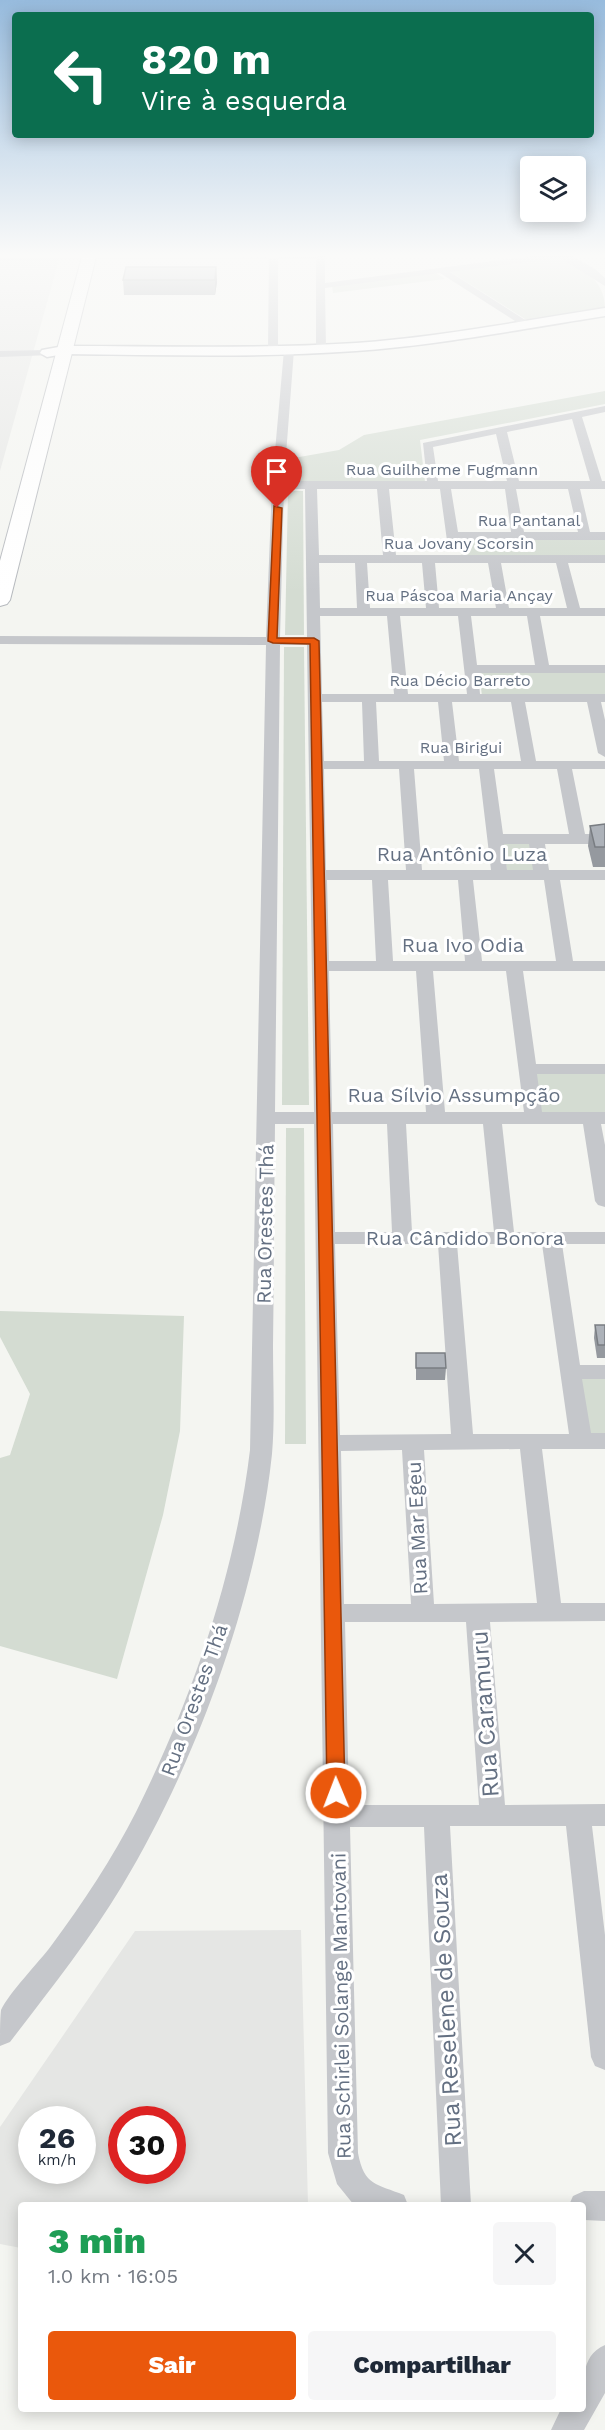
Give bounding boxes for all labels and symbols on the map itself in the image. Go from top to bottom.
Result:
pin [251,446,302,508]
street label: Rua Guilherme Fugmann [346,460,538,479]
street label: Rua Pantanal [478,511,580,530]
street label: Rua Jovany Scorsin [384,534,534,553]
street label: Rua Páscoa Maria Ançay [365,586,554,605]
street label: Rua Décio Barreto [389,671,531,690]
street label: Rua Birigui [420,738,502,757]
street label: Rua Antônio Luza [377,842,547,866]
street label: Rua Ivo Odia [402,933,524,957]
street label: Rua Sílvio Assumpção [347,1083,561,1107]
street label: Rua Orestes Thá [252,1144,278,1304]
street label: Rua Cândido Bonora [366,1226,564,1250]
street label: Rua Mar Egeu [402,1461,432,1595]
street label: Rua Orestes Thá [155,1621,233,1779]
street label: Rua Caramuru [465,1630,505,1798]
position arrow [304,1761,368,1825]
street label: Rua Schirlei Solange Mantovani [326,1853,356,2159]
street label: Rua Reselene de Souza [425,1873,467,2147]
speed limit sign: 30 [108,2106,186,2184]

